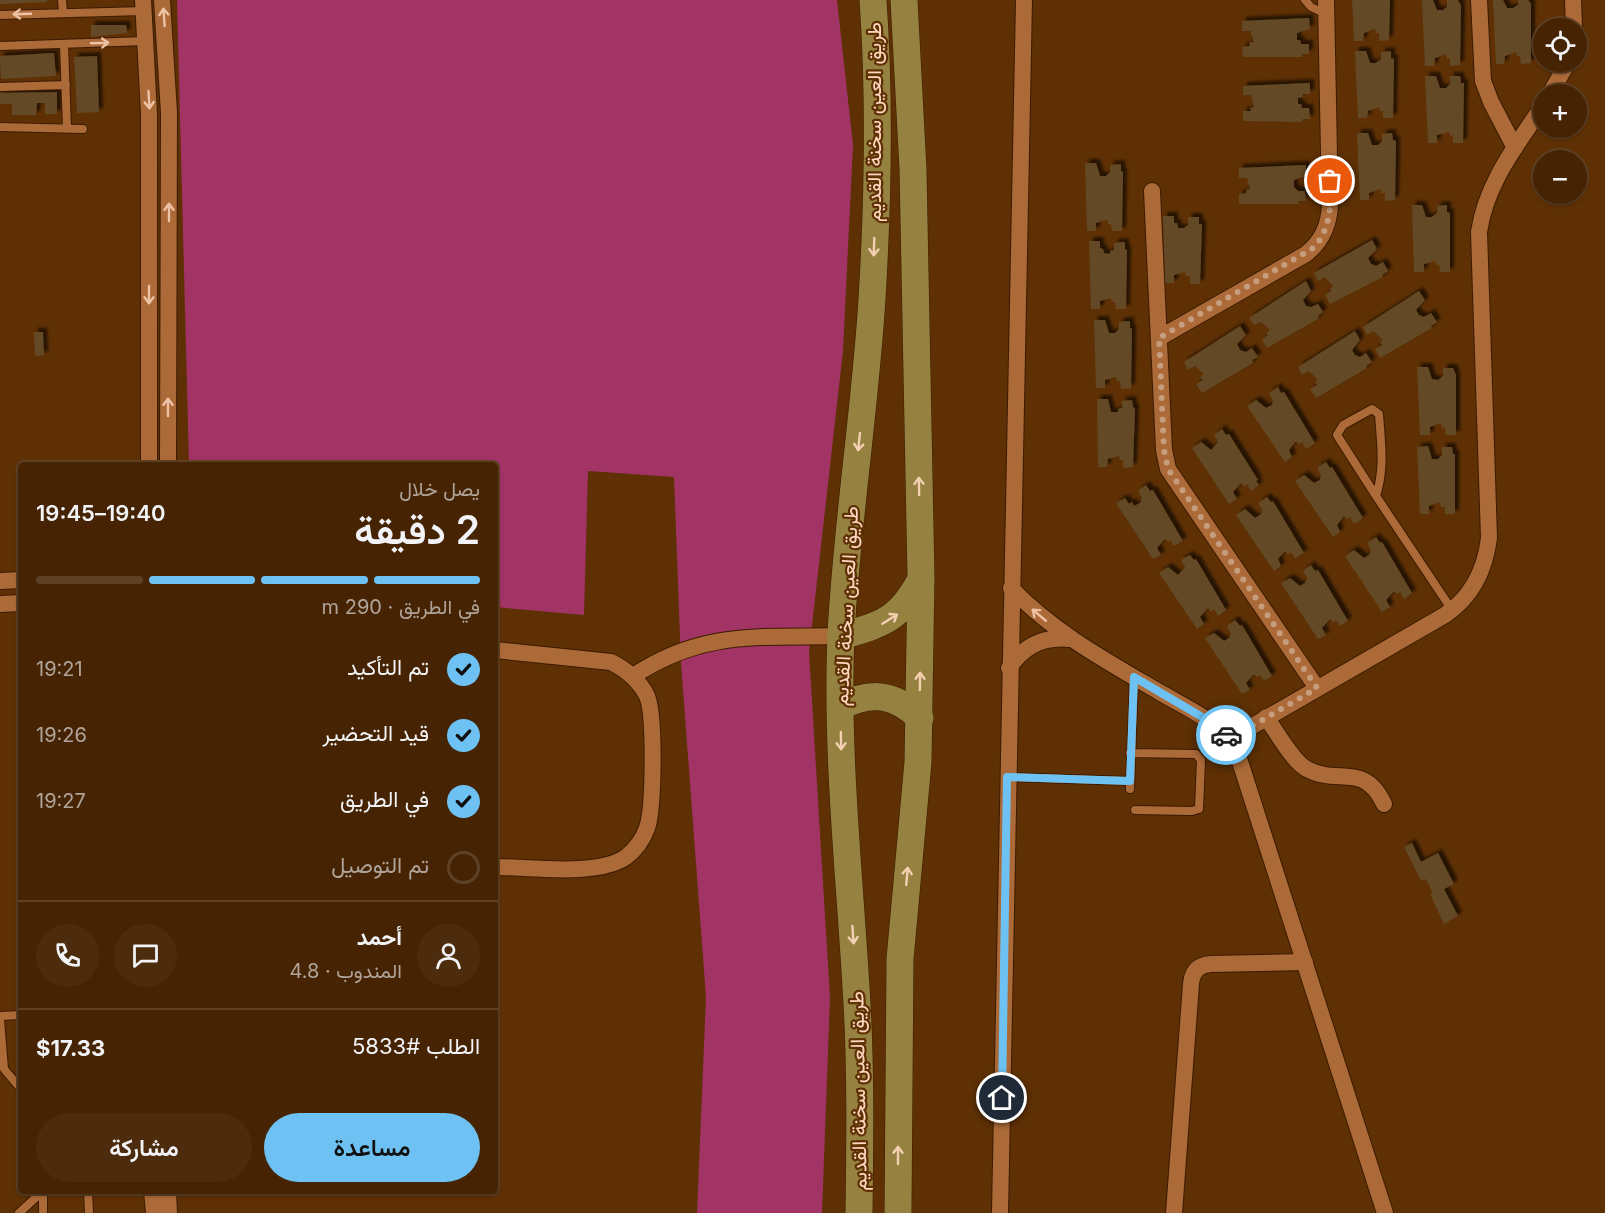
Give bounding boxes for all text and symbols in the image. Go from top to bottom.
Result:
one-way arrow [158,7,169,27]
one-way arrow [13,9,33,20]
map controls [1533,18,1587,204]
button: locate [1533,18,1587,72]
street label: طريق العين سخنة القديم [862,22,887,222]
one-way arrow [90,37,110,48]
button: + [1533,84,1587,138]
one-way arrow [143,90,154,110]
button: − [1533,150,1587,204]
pin [1304,155,1355,206]
icon: bag [1313,164,1346,197]
one-way arrow [163,202,175,222]
one-way arrow [868,237,880,257]
one-way arrow [143,285,155,305]
one-way arrow [162,397,174,417]
one-way arrow [853,431,864,451]
text: يصل خلال [399,477,480,501]
one-way arrow [913,477,925,497]
text: 19:40–19:45 [36,500,165,526]
text: 2 دقيقة [354,506,480,553]
street label: طريق العين سخنة القديم [829,506,864,706]
text: في الطريق · 290 m [322,595,480,619]
one-way arrow [1032,608,1047,622]
one-way arrow [881,612,898,624]
icon: check [447,653,480,686]
text: تم التأكيد [347,654,429,680]
text: 19:21 [36,657,83,681]
one-way arrow [914,672,926,692]
courier [1196,705,1256,765]
icon: check [447,719,480,752]
icon: car [1210,719,1243,752]
text: قيد التحضير [323,720,429,746]
text: 19:26 [36,723,87,747]
one-way arrow [835,730,847,750]
icon: check [447,785,480,818]
text: في الطريق [340,786,429,812]
text: 19:27 [36,789,86,813]
text: تم التوصيل [331,852,429,878]
one-way arrow [902,866,913,886]
button: phone [36,924,99,987]
button: chat [114,924,177,987]
text: أحمد [357,924,402,950]
button: person [417,924,480,987]
one-way arrow [847,925,858,945]
text: المندوب · 4.8 [289,959,402,983]
street label: طريق العين سخنة القديم [844,991,873,1191]
text: الطلب #5833 [352,1033,480,1059]
text: $17.33 [36,1035,105,1061]
pin [976,1072,1027,1123]
icon: home [985,1081,1018,1114]
button: مشاركة [36,1113,252,1182]
button: مساعدة [264,1113,480,1182]
one-way arrow [892,1145,904,1165]

